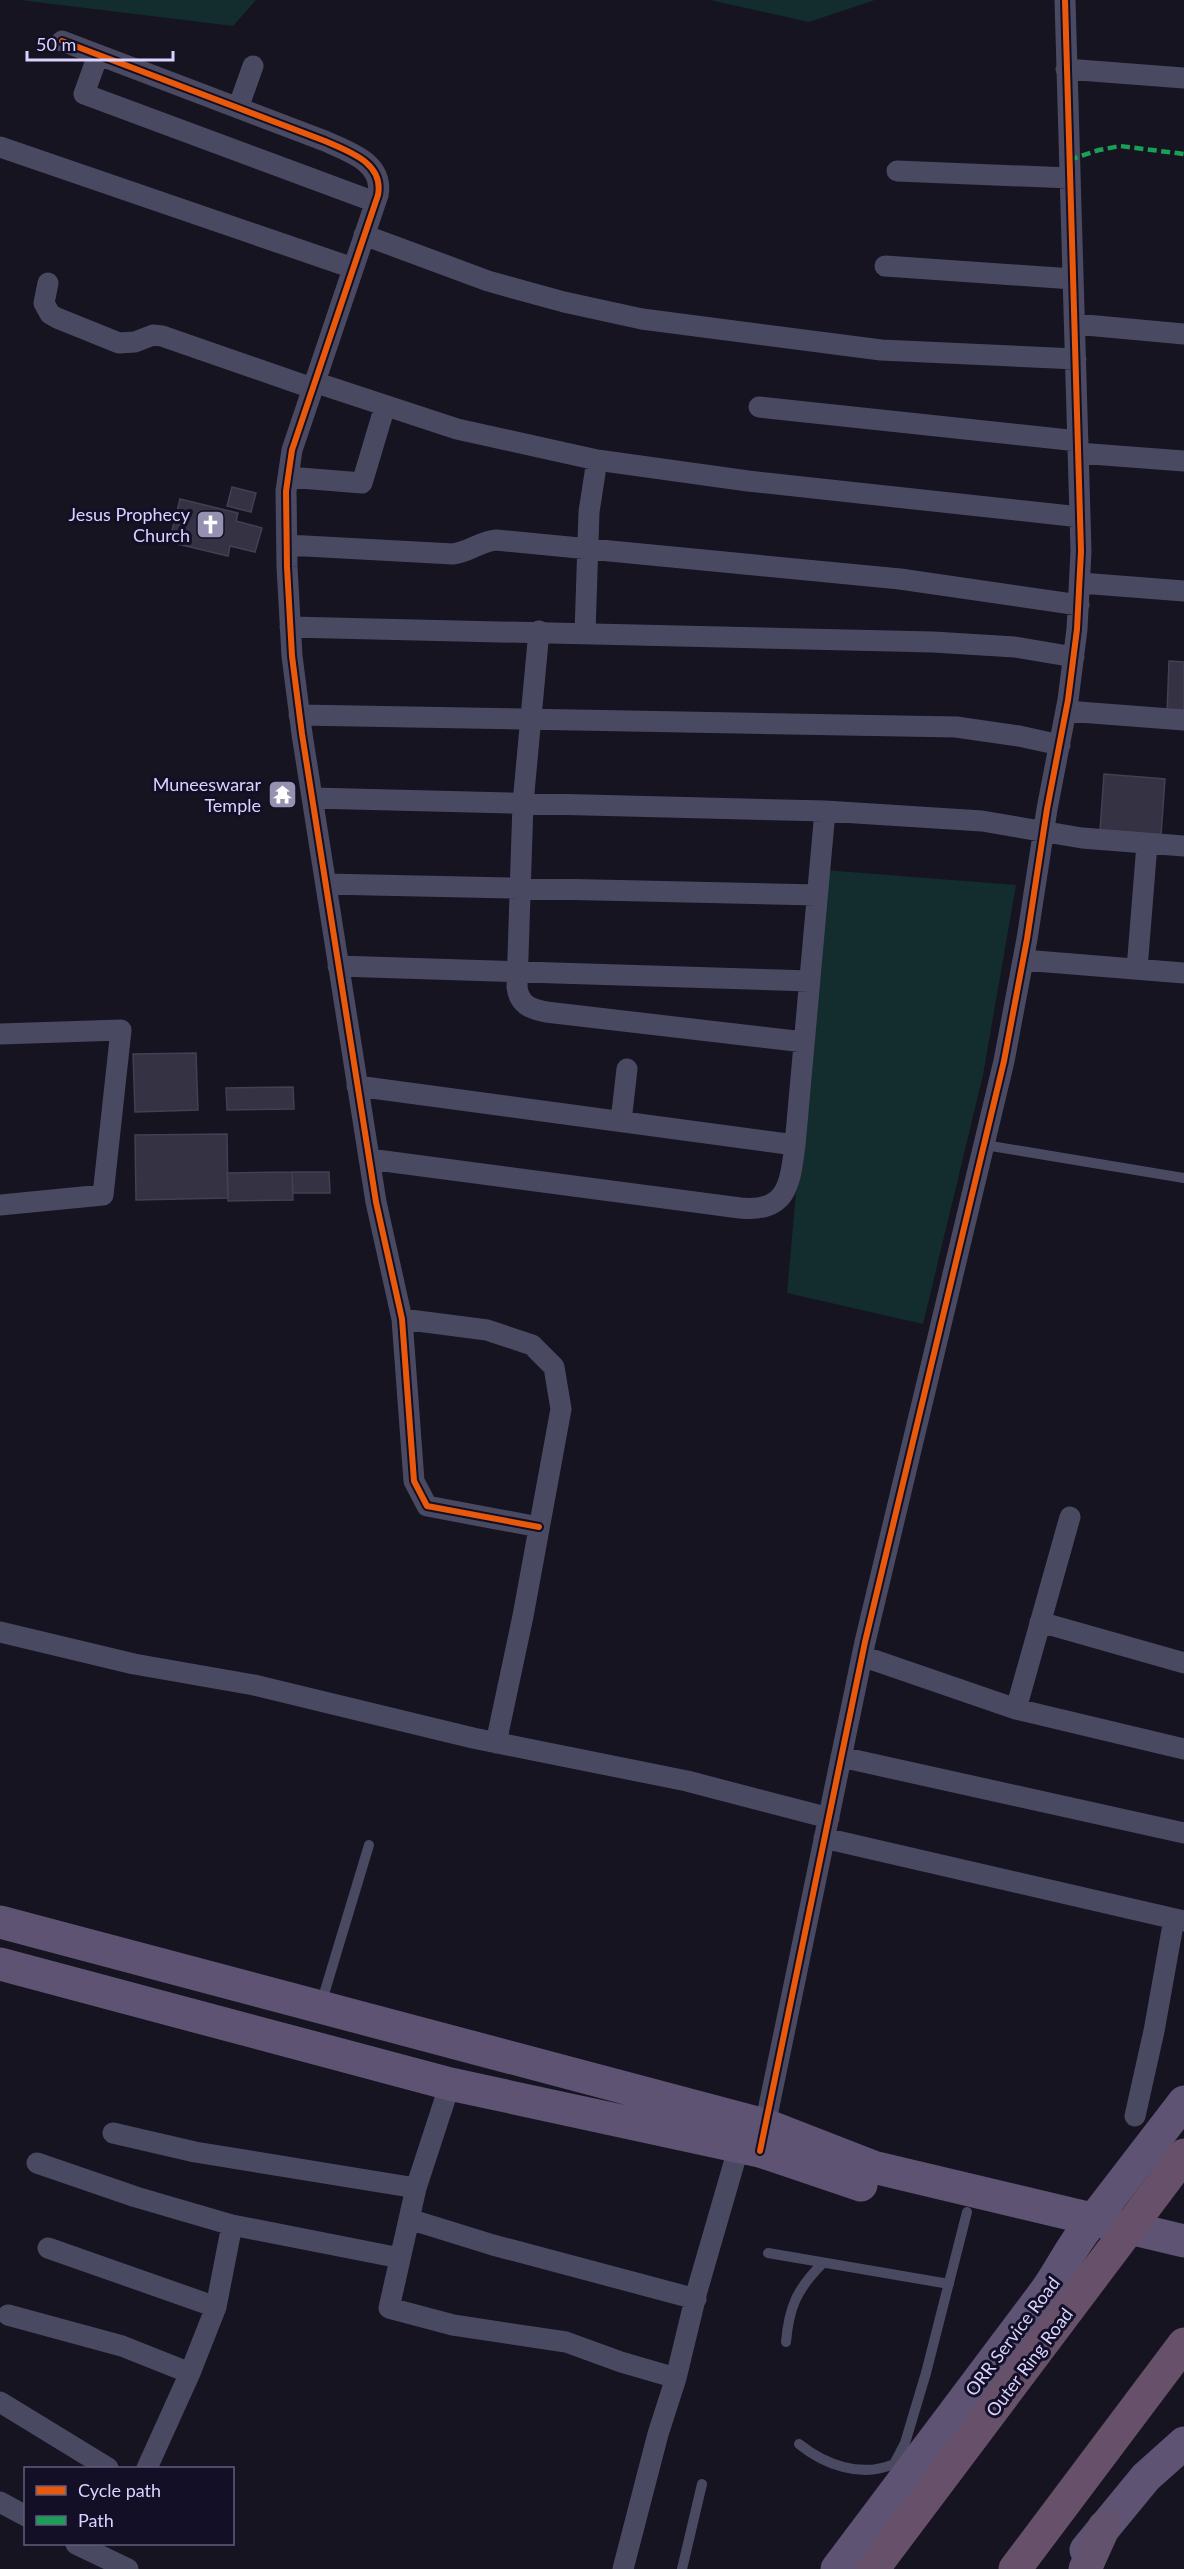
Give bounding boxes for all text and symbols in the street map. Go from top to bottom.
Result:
scale bar [27,24,172,62]
text: 50 m [36,33,76,55]
place label: Jesus Prophecy Church [68,503,191,546]
church icon: Jesus Prophecy Church [195,508,227,540]
place label: Muneeswarar Temple [153,773,261,816]
temple icon: Muneeswarar Temple [266,778,298,810]
street label: ORR Service Road [960,2272,1064,2400]
street label: Outer Ring Road [981,2303,1077,2421]
legend [24,2467,234,2545]
text: Cycle path [78,2479,161,2501]
text: Path [78,2509,114,2531]

